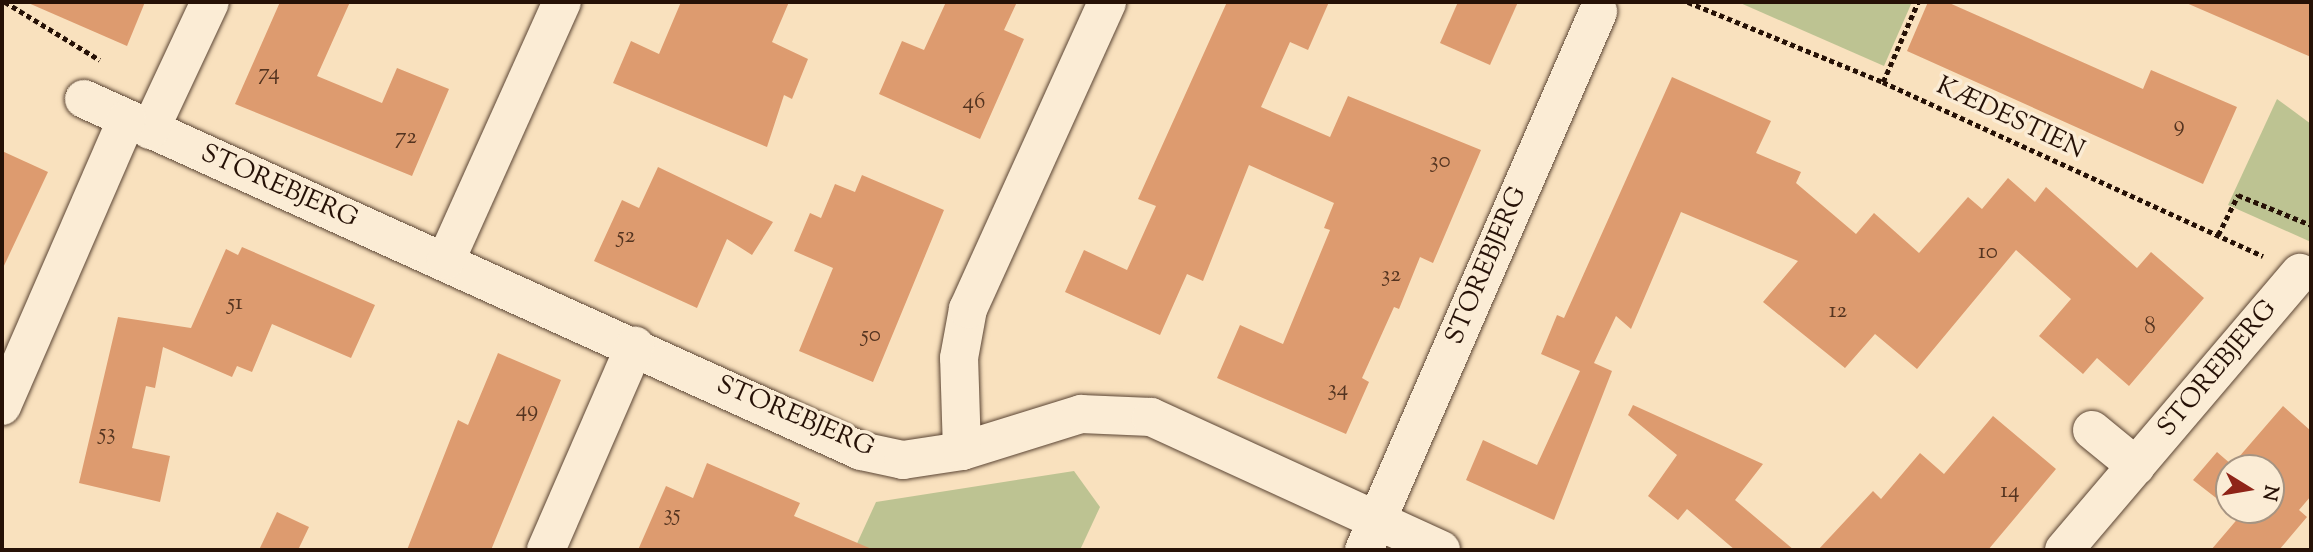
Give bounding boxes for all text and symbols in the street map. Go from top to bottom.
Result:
house number: 74 [258,60,280,88]
street label: KÆDESTIEN [1931,71,2089,167]
house number: 46 [963,89,985,117]
house number: 9 [2173,112,2185,140]
house number: 72 [395,124,417,152]
street label: STOREBJERG [196,139,362,235]
house number: 30 [1429,148,1451,176]
street label: STOREBJERG [1440,182,1534,350]
house number: 52 [617,223,635,251]
house number: 10 [1978,239,1998,267]
house number: 32 [1381,262,1401,290]
house number: 51 [227,290,243,318]
street label: STOREBJERG [2152,294,2284,444]
house number: 12 [1829,298,1847,326]
house number: 8 [2144,314,2156,342]
house number: 50 [861,322,881,350]
street label: STOREBJERG [711,370,879,464]
house number: 34 [1328,376,1348,404]
house number: 49 [516,397,538,425]
house number: 53 [98,420,116,448]
north arrow [2215,454,2285,524]
house number: 14 [2000,478,2020,506]
text: N [2254,483,2284,503]
house number: 35 [663,501,681,529]

